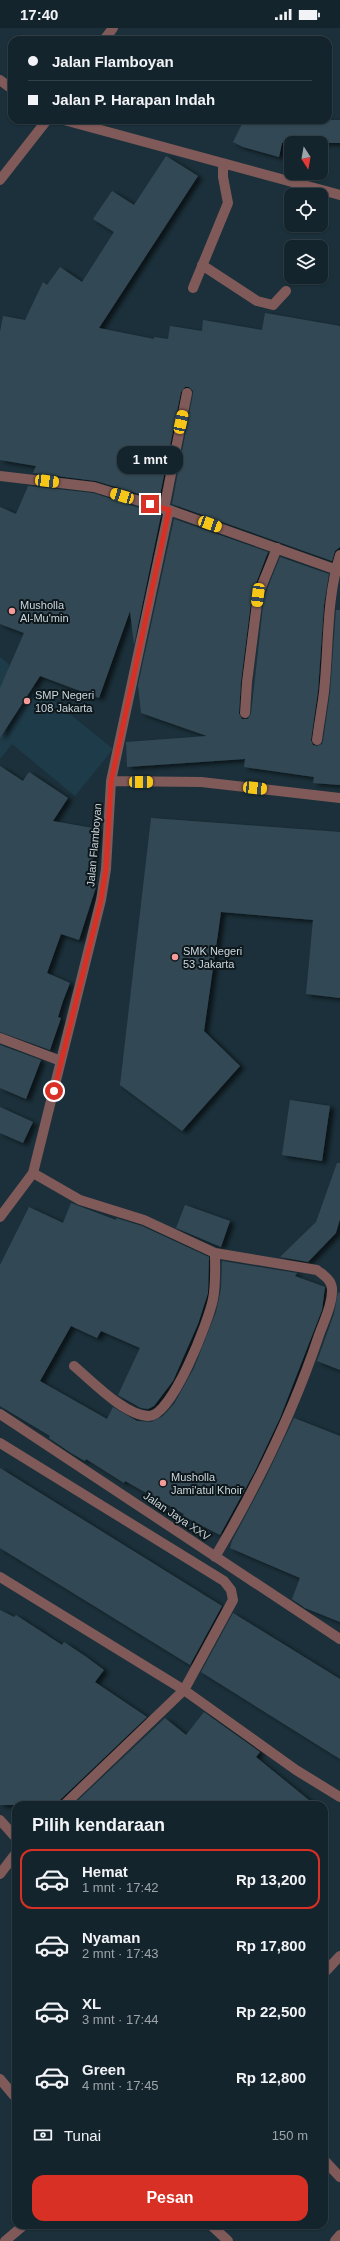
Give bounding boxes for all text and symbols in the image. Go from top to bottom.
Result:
text: 17:40 [20,6,58,23]
text: Jalan Flamboyan [52,53,174,70]
text: Jalan P. Harapan Indah [52,91,215,108]
north arrow [284,136,328,180]
map controls [284,136,328,284]
button: locate [284,188,328,232]
button: layers [284,240,328,284]
car [173,409,189,435]
callout: 1 mnt [117,446,183,474]
text: 1 mnt [133,452,167,467]
car [34,474,60,488]
car [109,487,135,505]
route end [141,495,159,513]
car [197,514,223,534]
car [251,582,265,608]
place label: Musholla Al-Mu'min [20,599,69,624]
marker: Musholla Al-Mu'min [7,606,17,616]
place label: SMP Negeri 108 Jakarta [35,689,94,714]
marker: SMP Negeri 108 Jakarta [22,696,32,706]
car [129,776,153,788]
car [242,781,268,795]
street label: Jalan Flamboyan [84,803,104,887]
place label: SMK Negeri 53 Jakarta [183,945,242,970]
marker: SMK Negeri 53 Jakarta [170,952,180,962]
route start [45,1082,63,1100]
place label: Musholla Jami'atul Khoir [171,1471,243,1496]
marker: Musholla Jami'atul Khoir [158,1478,168,1488]
street label: Jalan Jaya XXV [141,1489,213,1543]
text: Pilih kendaraan [32,1815,165,1835]
icon: car [34,1861,70,1897]
text: Hemat [82,1863,128,1880]
text: Rp 13,200 [236,1871,306,1888]
text: 1 mnt · 17:42 [82,1880,159,1895]
icon: car [34,1927,70,1963]
text: Nyaman [82,1929,140,1946]
text: Rp 17,800 [236,1937,306,1954]
text: 2 mnt · 17:43 [82,1946,159,1961]
icon: car [34,1993,70,2029]
text: XL [82,1995,101,2012]
text: Rp 22,500 [236,2003,306,2020]
text: 3 mnt · 17:44 [82,2012,159,2027]
icon: car [34,2059,70,2095]
text: Green [82,2061,125,2078]
text: Rp 12,800 [236,2069,306,2086]
text: 4 mnt · 17:45 [82,2078,159,2093]
icon: cash [32,2124,54,2146]
text: Tunai [64,2127,101,2144]
text: 150 m [272,2128,308,2143]
button: Pesan [32,2175,308,2221]

